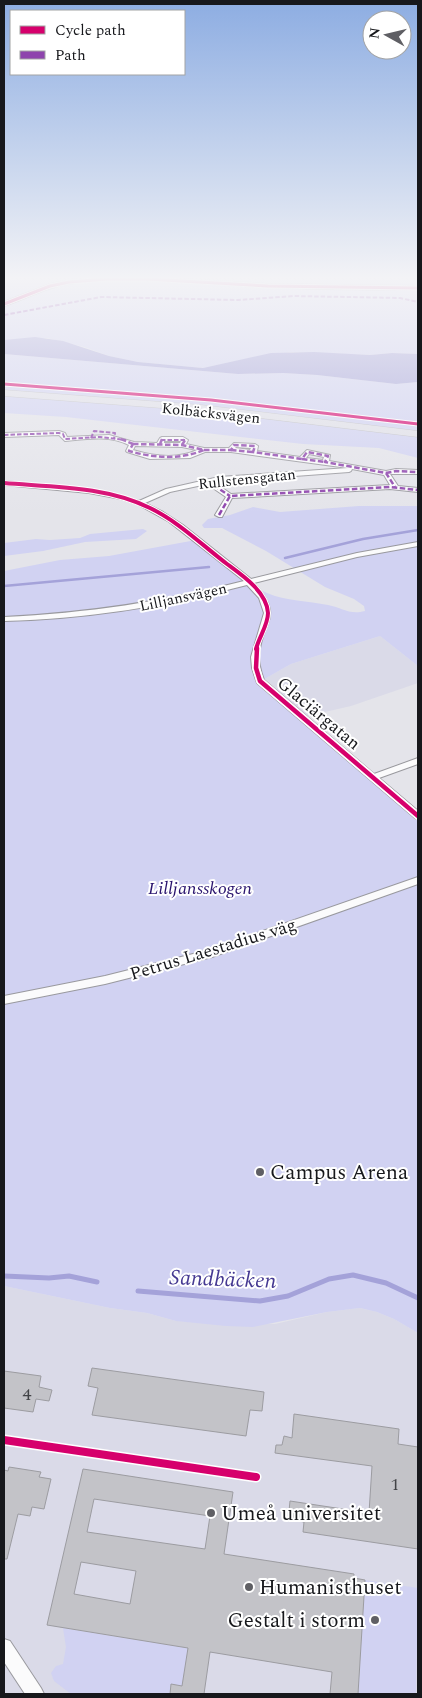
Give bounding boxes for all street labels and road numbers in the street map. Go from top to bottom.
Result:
street label: Kolbäcksvägen [161,397,262,430]
street label: Rullstensgatan [197,463,297,496]
street label: Lilljansvägen [137,577,229,618]
street label: Glaciärgatan [271,670,367,757]
street label: Petrus Laestadius väg [127,911,300,988]

